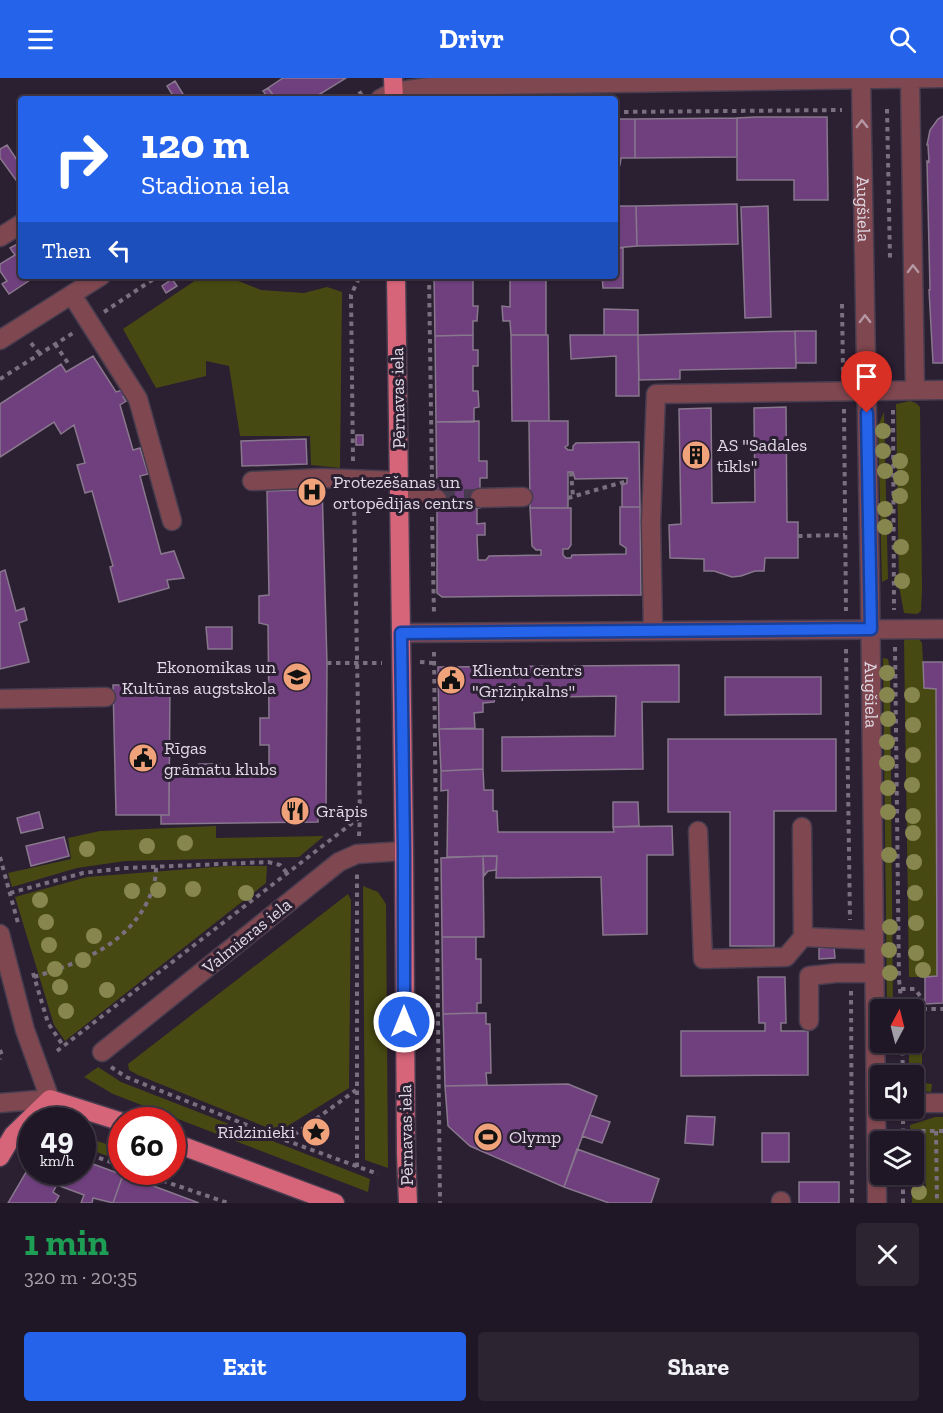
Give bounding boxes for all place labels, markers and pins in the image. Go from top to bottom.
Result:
pin [841,351,892,413]
place label: AS "Sadales tīkls" [717,434,807,477]
building icon: AS "Sadales tīkls" [680,439,712,471]
place label: Protezēšanas un ortopēdijas centrs [333,471,474,514]
hospital icon: Protezēšanas un ortopēdijas centrs [296,476,328,508]
place label: Ekonomikas un Kultūras augstskola [122,656,277,699]
place label: Klientu centrs "Grīziņkalns" [472,659,582,702]
school or university icon: Ekonomikas un Kultūras augstskola [281,661,313,693]
public building icon: Klientu centrs "Grīziņkalns" [435,664,467,696]
place label: Rīgas grāmatu klubs [164,737,277,780]
public building icon: Rīgas grāmatu klubs [127,742,159,774]
restaurant icon: Grāpis [279,795,311,827]
place label: Grāpis [316,800,368,822]
place icon: Rīdzinieki [300,1116,332,1148]
place label: Rīdzinieki [217,1121,295,1143]
sports icon: Olymp [472,1121,504,1153]
place label: Olymp [509,1126,561,1148]

